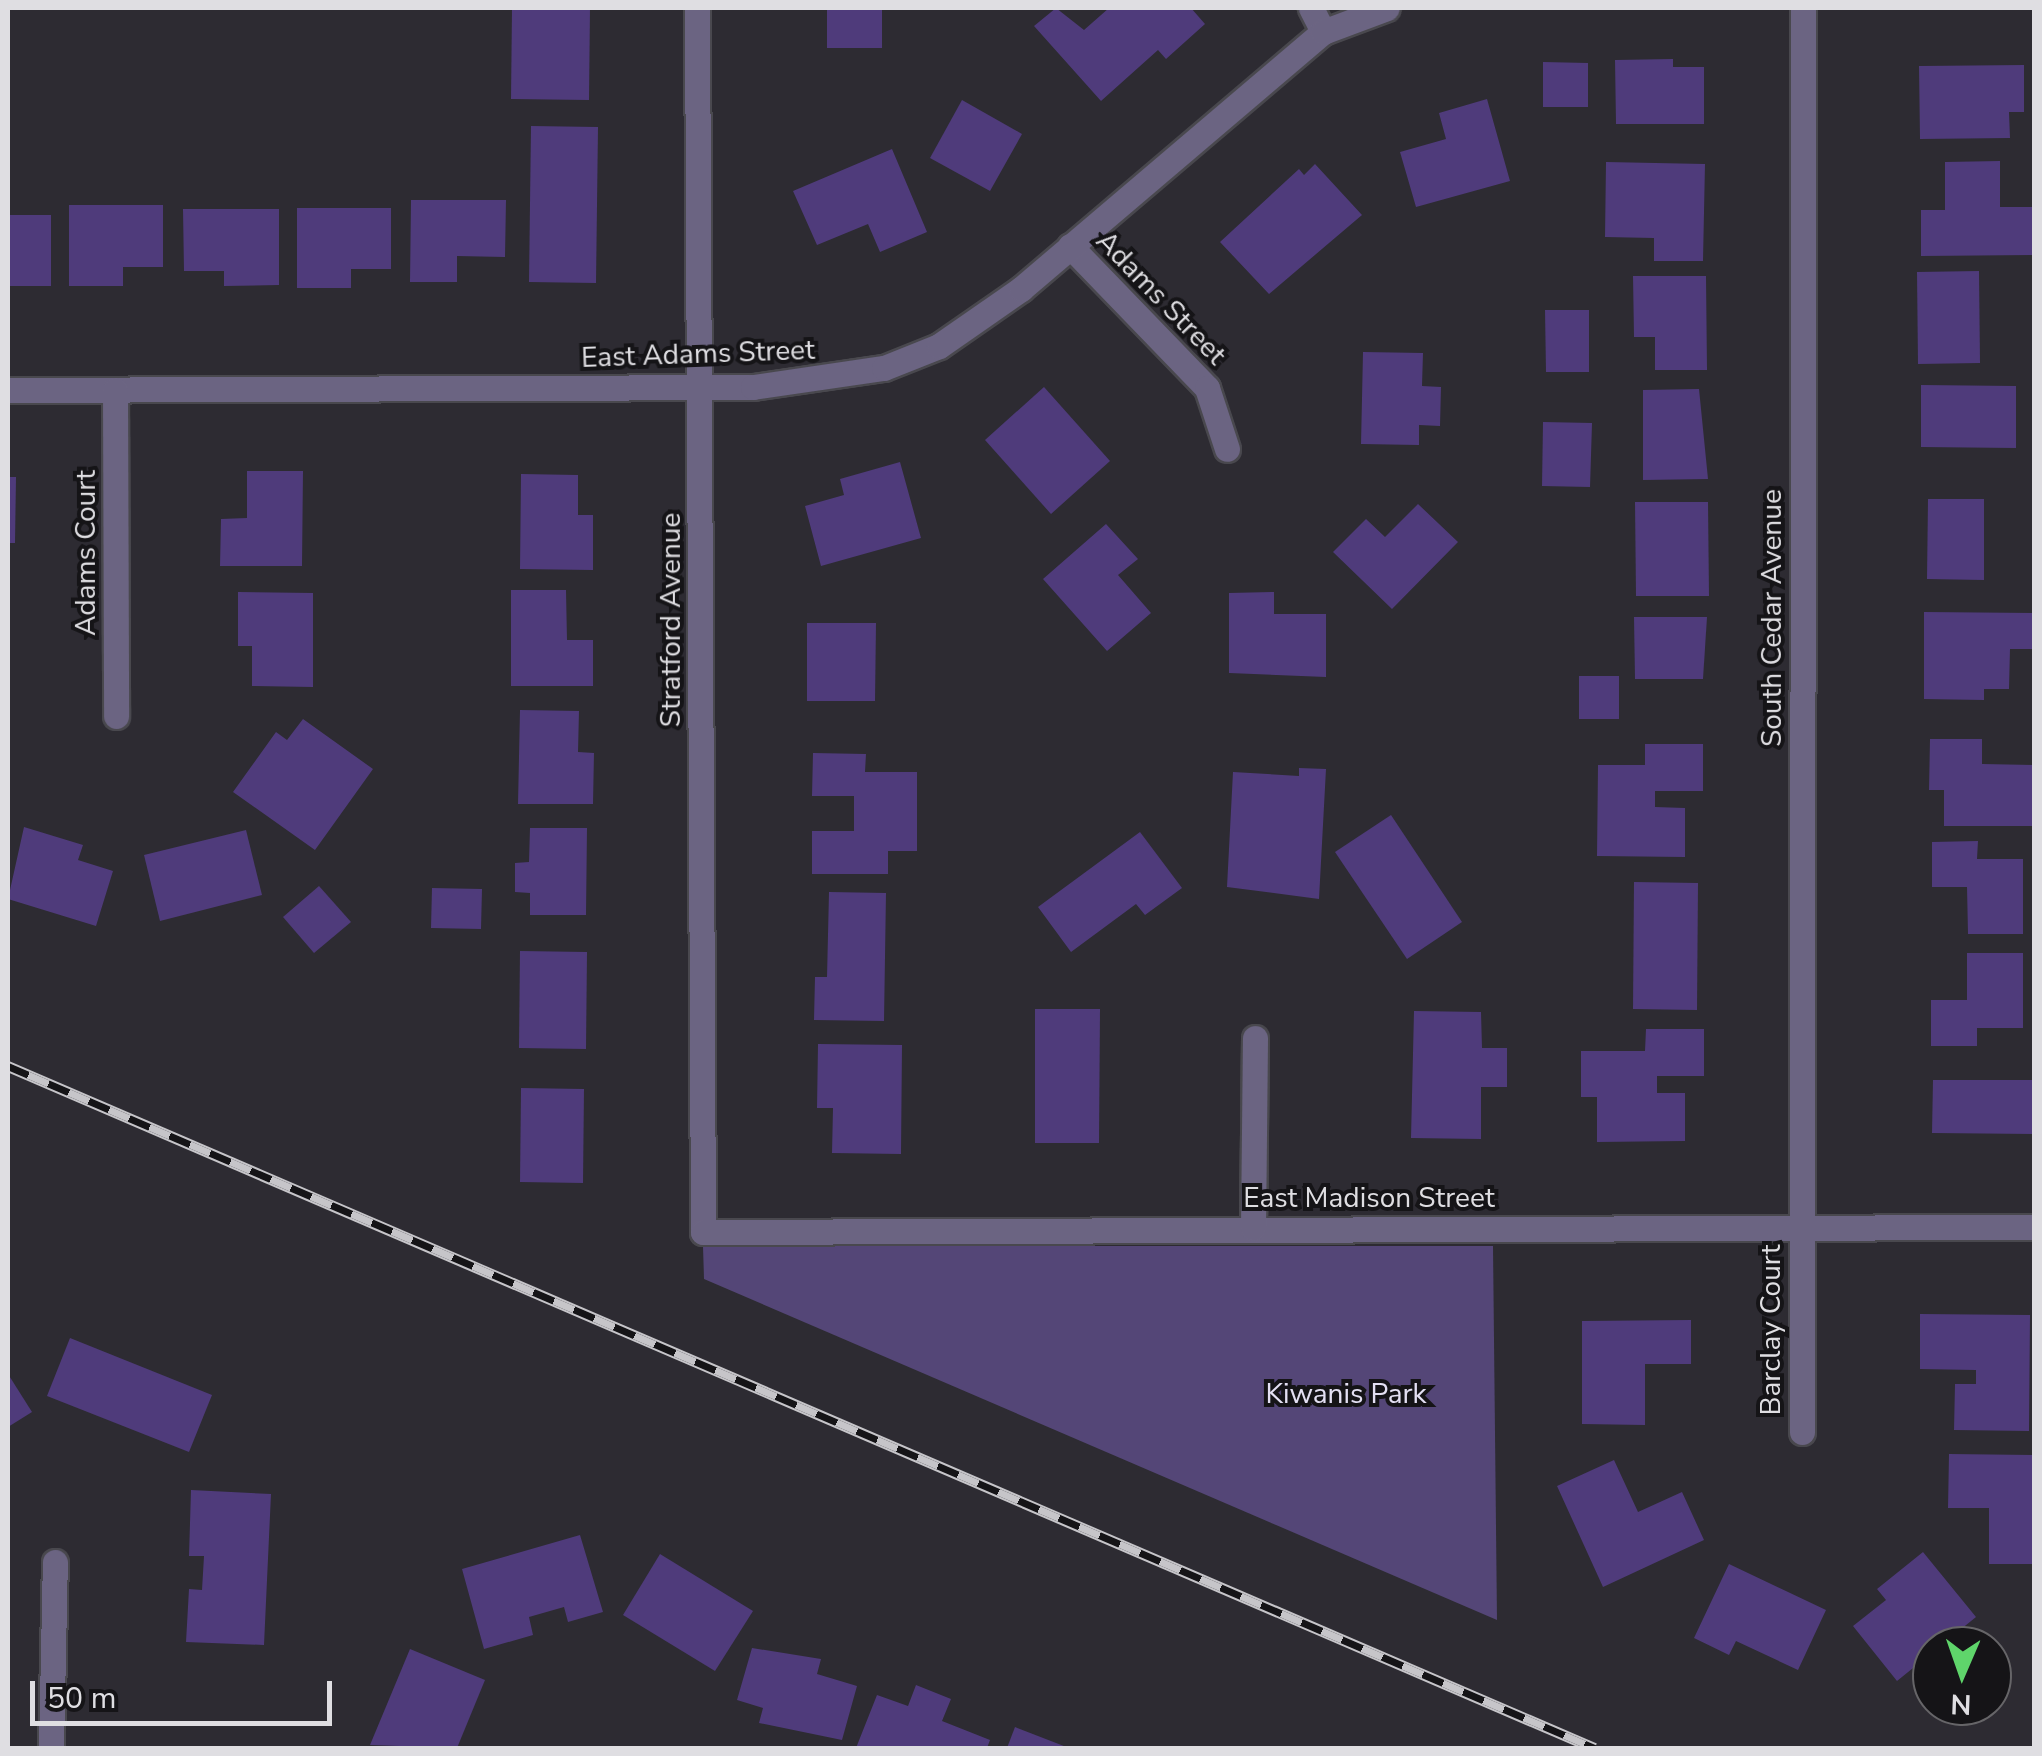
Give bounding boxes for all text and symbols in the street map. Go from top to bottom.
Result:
street label: Adams Street [1089,224,1233,372]
street label: East Adams Street [581,333,815,375]
street label: Adams Court [69,470,103,636]
street label: South Cedar Avenue [1755,489,1789,747]
street label: Stratford Avenue [654,513,688,727]
street label: East Madison Street [1243,1181,1495,1215]
street label: Barclay Court [1754,1245,1788,1415]
park label: Kiwanis Park [1265,1377,1427,1411]
north arrow [1912,1626,2012,1726]
scale bar [35,1661,338,1723]
text: 50 m [47,1678,116,1719]
text: N [1950,1685,1972,1723]

